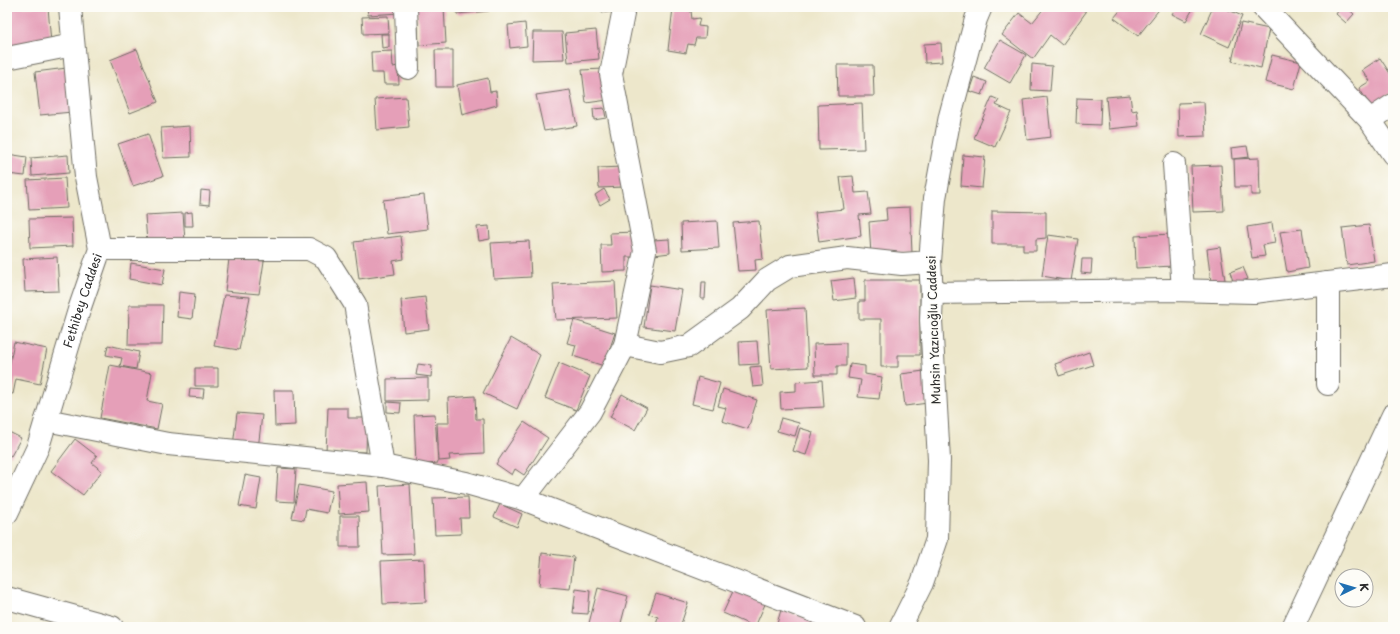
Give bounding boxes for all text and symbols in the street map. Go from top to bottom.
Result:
street label: Fethibey Caddesi [58,251,106,350]
street label: Muhsin Yazıcıoğlu Caddesi [921,255,945,405]
north arrow [1334,568,1374,608]
text: K [1356,582,1373,592]

